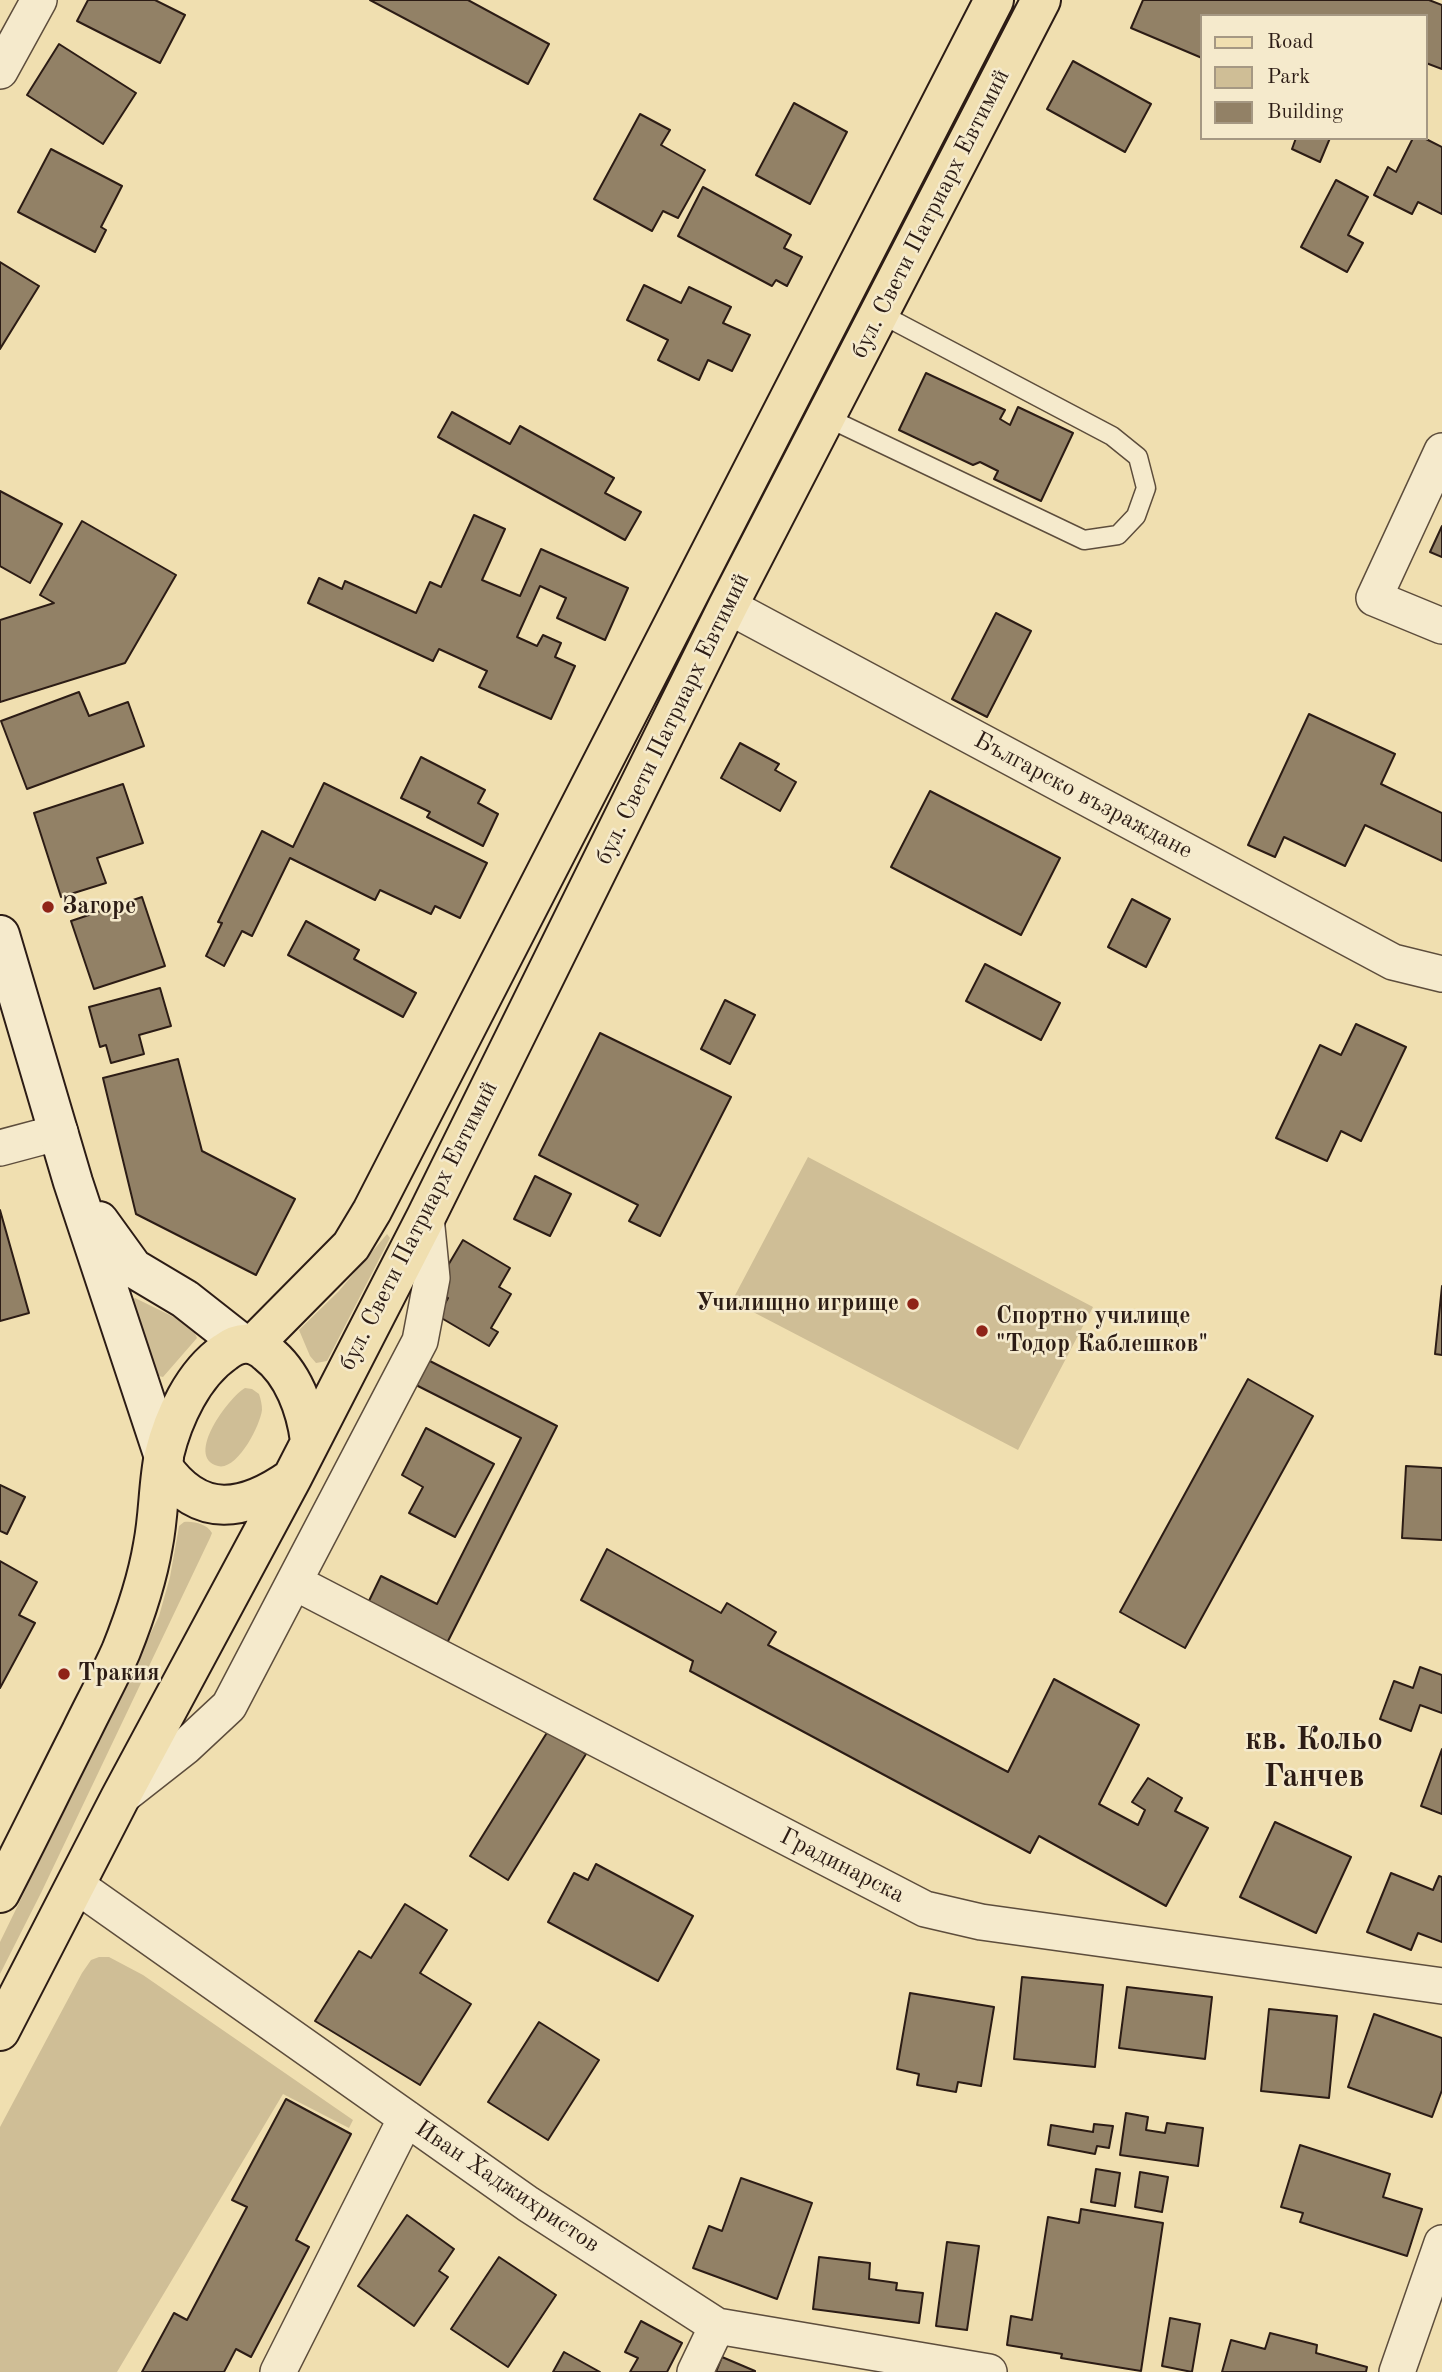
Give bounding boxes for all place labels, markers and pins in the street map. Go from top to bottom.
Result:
place label: Загоре [62,893,136,921]
marker: Загоре [40,899,56,915]
place label: Училищно игрище [696,1290,899,1318]
marker: Училищно игрище [905,1296,921,1312]
place label: Спортно училище "Тодор Каблешков" [996,1303,1208,1359]
marker: Спортно училище "Тодор Каблешков" [974,1323,990,1339]
place label: Тракия [78,1660,160,1688]
marker: Тракия [56,1666,72,1682]

